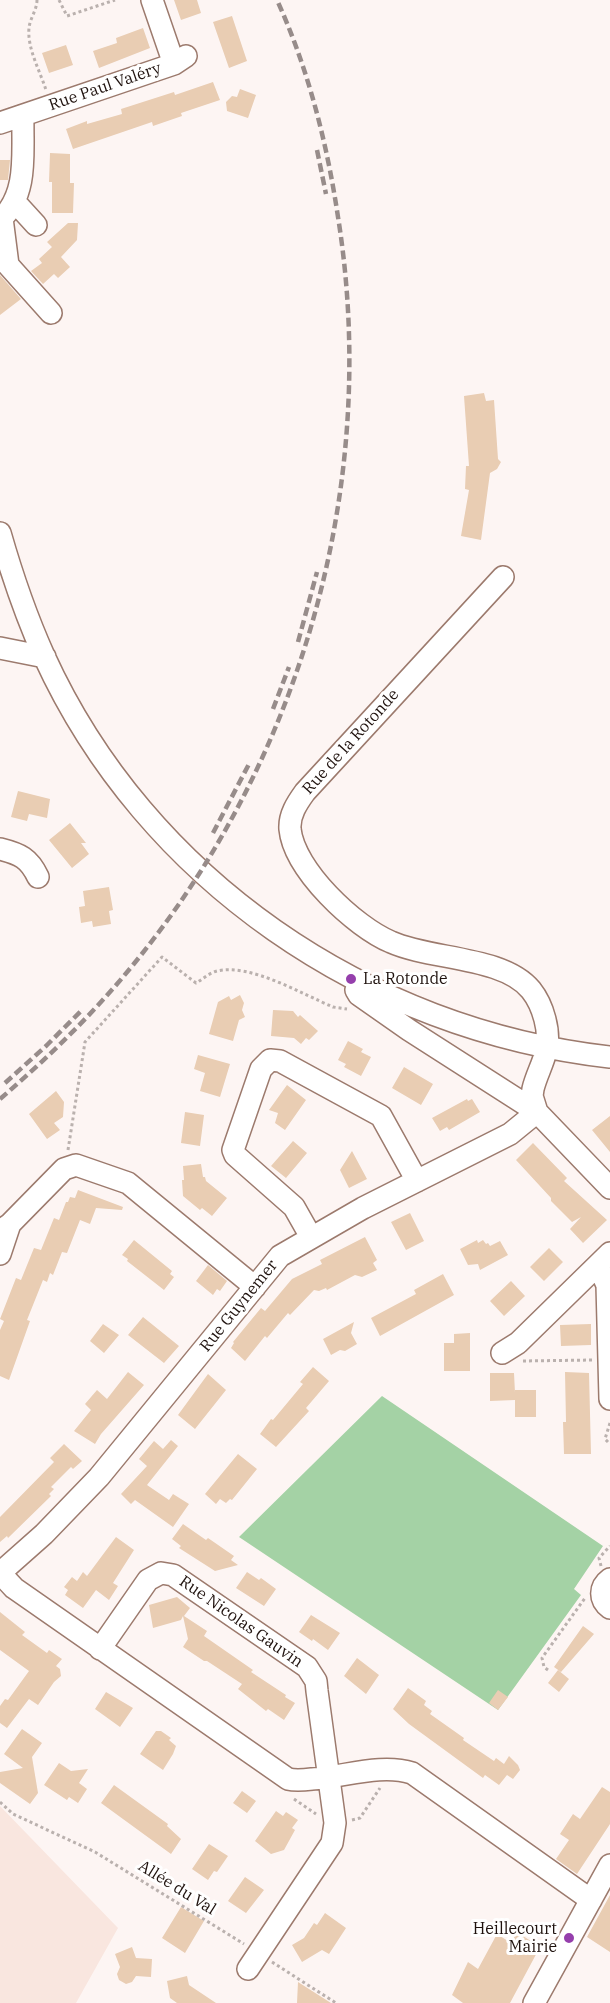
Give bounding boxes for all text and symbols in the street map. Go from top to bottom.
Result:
street label: Rue Paul Valéry [46,59,164,115]
street label: Rue de la Rotonde [299,685,403,799]
place label: La Rotonde [363,969,448,989]
marker: La Rotonde [344,972,358,986]
street label: Rue Guynemer [196,1256,282,1356]
street label: Rue Nicolas Gauvin [175,1572,307,1672]
street label: Allée du Val [135,1857,219,1919]
place label: Heillecourt Mairie [473,1919,557,1957]
marker: Heillecourt Mairie [562,1931,576,1945]

